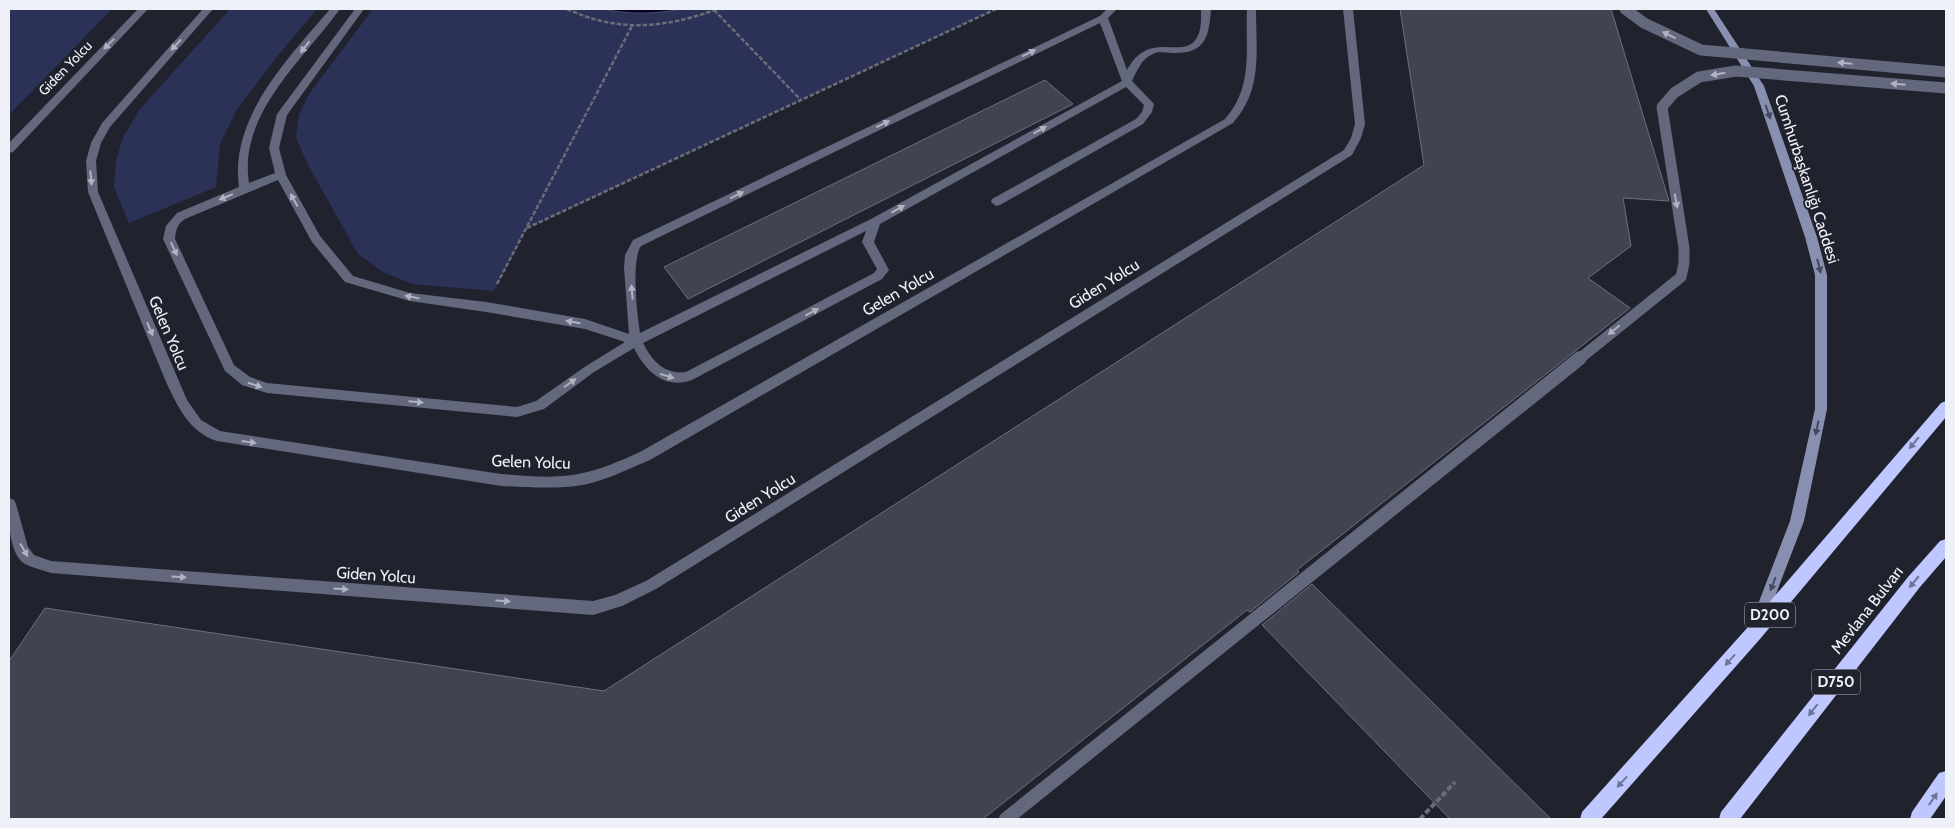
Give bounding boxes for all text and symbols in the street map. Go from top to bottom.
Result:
one-way arrow [1662,31,1676,39]
street label: Giden Yolcu [34,37,96,99]
one-way arrow [103,38,115,50]
one-way arrow [170,39,181,52]
one-way arrow [299,40,310,53]
one-way arrow [1022,49,1036,57]
one-way arrow [1837,59,1853,67]
one-way arrow [1710,70,1726,78]
one-way arrow [1889,80,1905,88]
street label: Cumhurbaşkanlığı Caddesi [1771,92,1843,266]
one-way arrow [1764,105,1772,120]
one-way arrow [876,120,890,128]
one-way arrow [1033,126,1046,135]
one-way arrow [87,170,95,186]
one-way arrow [730,190,744,198]
one-way arrow [218,193,233,201]
one-way arrow [290,193,299,207]
one-way arrow [1673,193,1681,209]
one-way arrow [890,205,905,213]
one-way arrow [170,242,178,256]
street label: Giden Yolcu [1065,255,1143,313]
one-way arrow [1815,259,1823,274]
street label: Gelen Yolcu [859,264,937,320]
one-way arrow [628,284,636,300]
one-way arrow [404,292,420,300]
street label: Gelen Yolcu [145,293,193,373]
one-way arrow [805,307,819,316]
one-way arrow [564,317,580,325]
one-way arrow [146,322,154,336]
one-way arrow [1608,325,1621,336]
one-way arrow [659,373,674,381]
one-way arrow [563,378,577,388]
one-way arrow [248,381,263,389]
one-way arrow [409,399,425,407]
one-way arrow [1813,420,1821,436]
one-way arrow [1909,437,1920,449]
one-way arrow [241,438,257,446]
street label: Gelen Yolcu [491,451,571,473]
street label: Giden Yolcu [721,469,799,527]
one-way arrow [20,543,28,558]
street label: Mevlana Bulvarı [1827,562,1907,658]
street label: Giden Yolcu [336,563,416,587]
one-way arrow [172,573,188,581]
one-way arrow [1908,576,1920,588]
one-way arrow [1769,577,1777,592]
one-way arrow [334,585,350,593]
one-way arrow [496,597,512,605]
road number: D200 [1745,602,1795,628]
one-way arrow [1724,654,1735,667]
road number: D750 [1812,670,1860,694]
one-way arrow [1808,703,1819,716]
one-way arrow [1617,776,1628,788]
one-way arrow [1928,793,1938,806]

